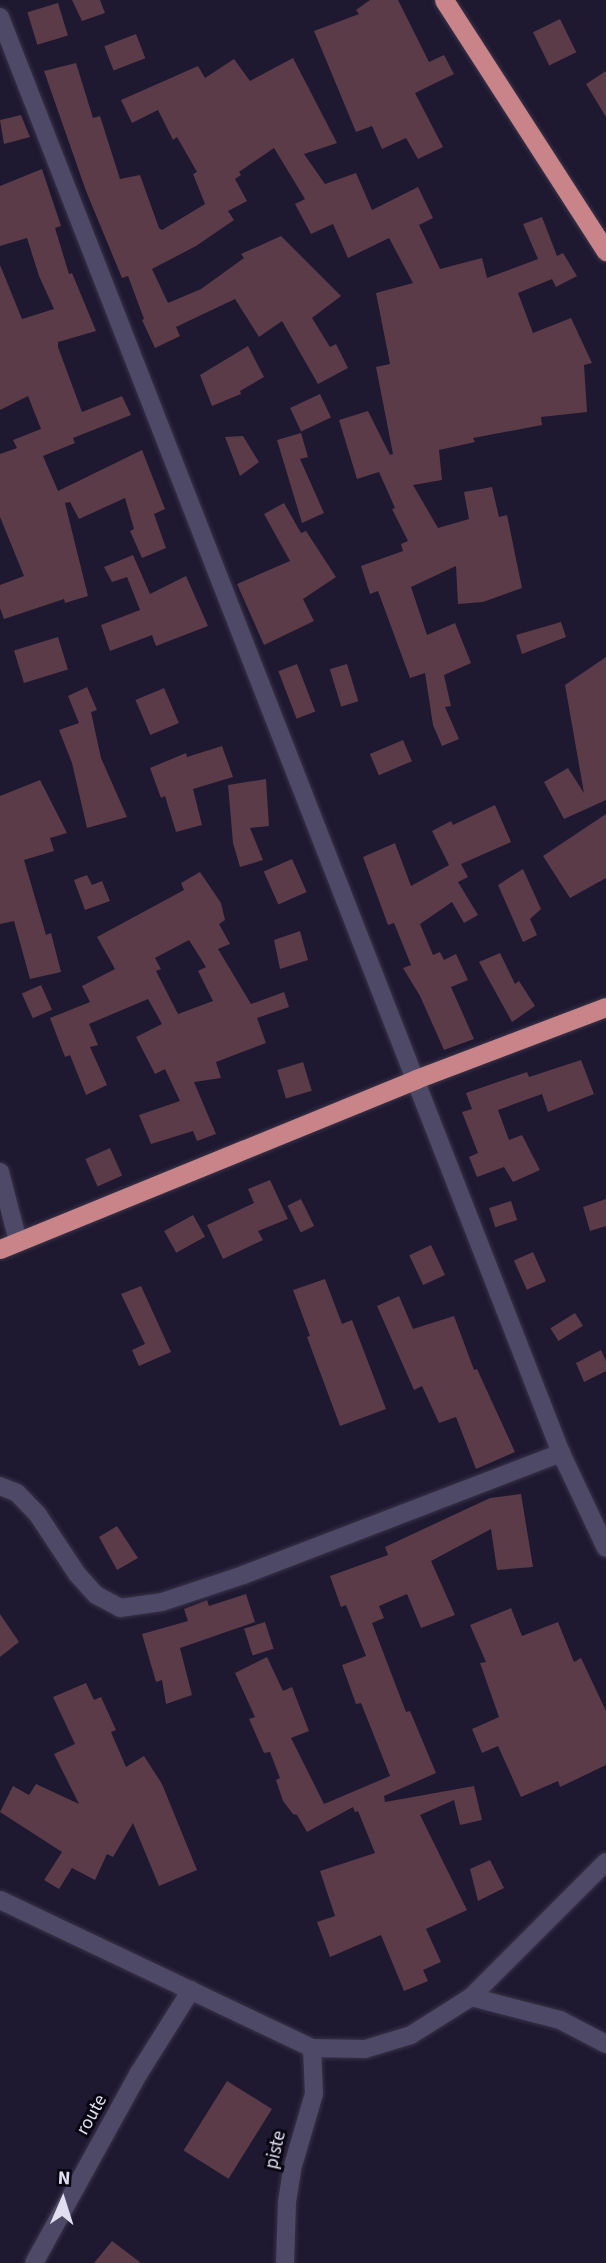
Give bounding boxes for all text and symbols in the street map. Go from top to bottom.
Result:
street label: route [72,2091,112,2139]
street label: piste [261,2129,291,2171]
north arrow [28,2165,98,2235]
text: N [57,2165,71,2192]

